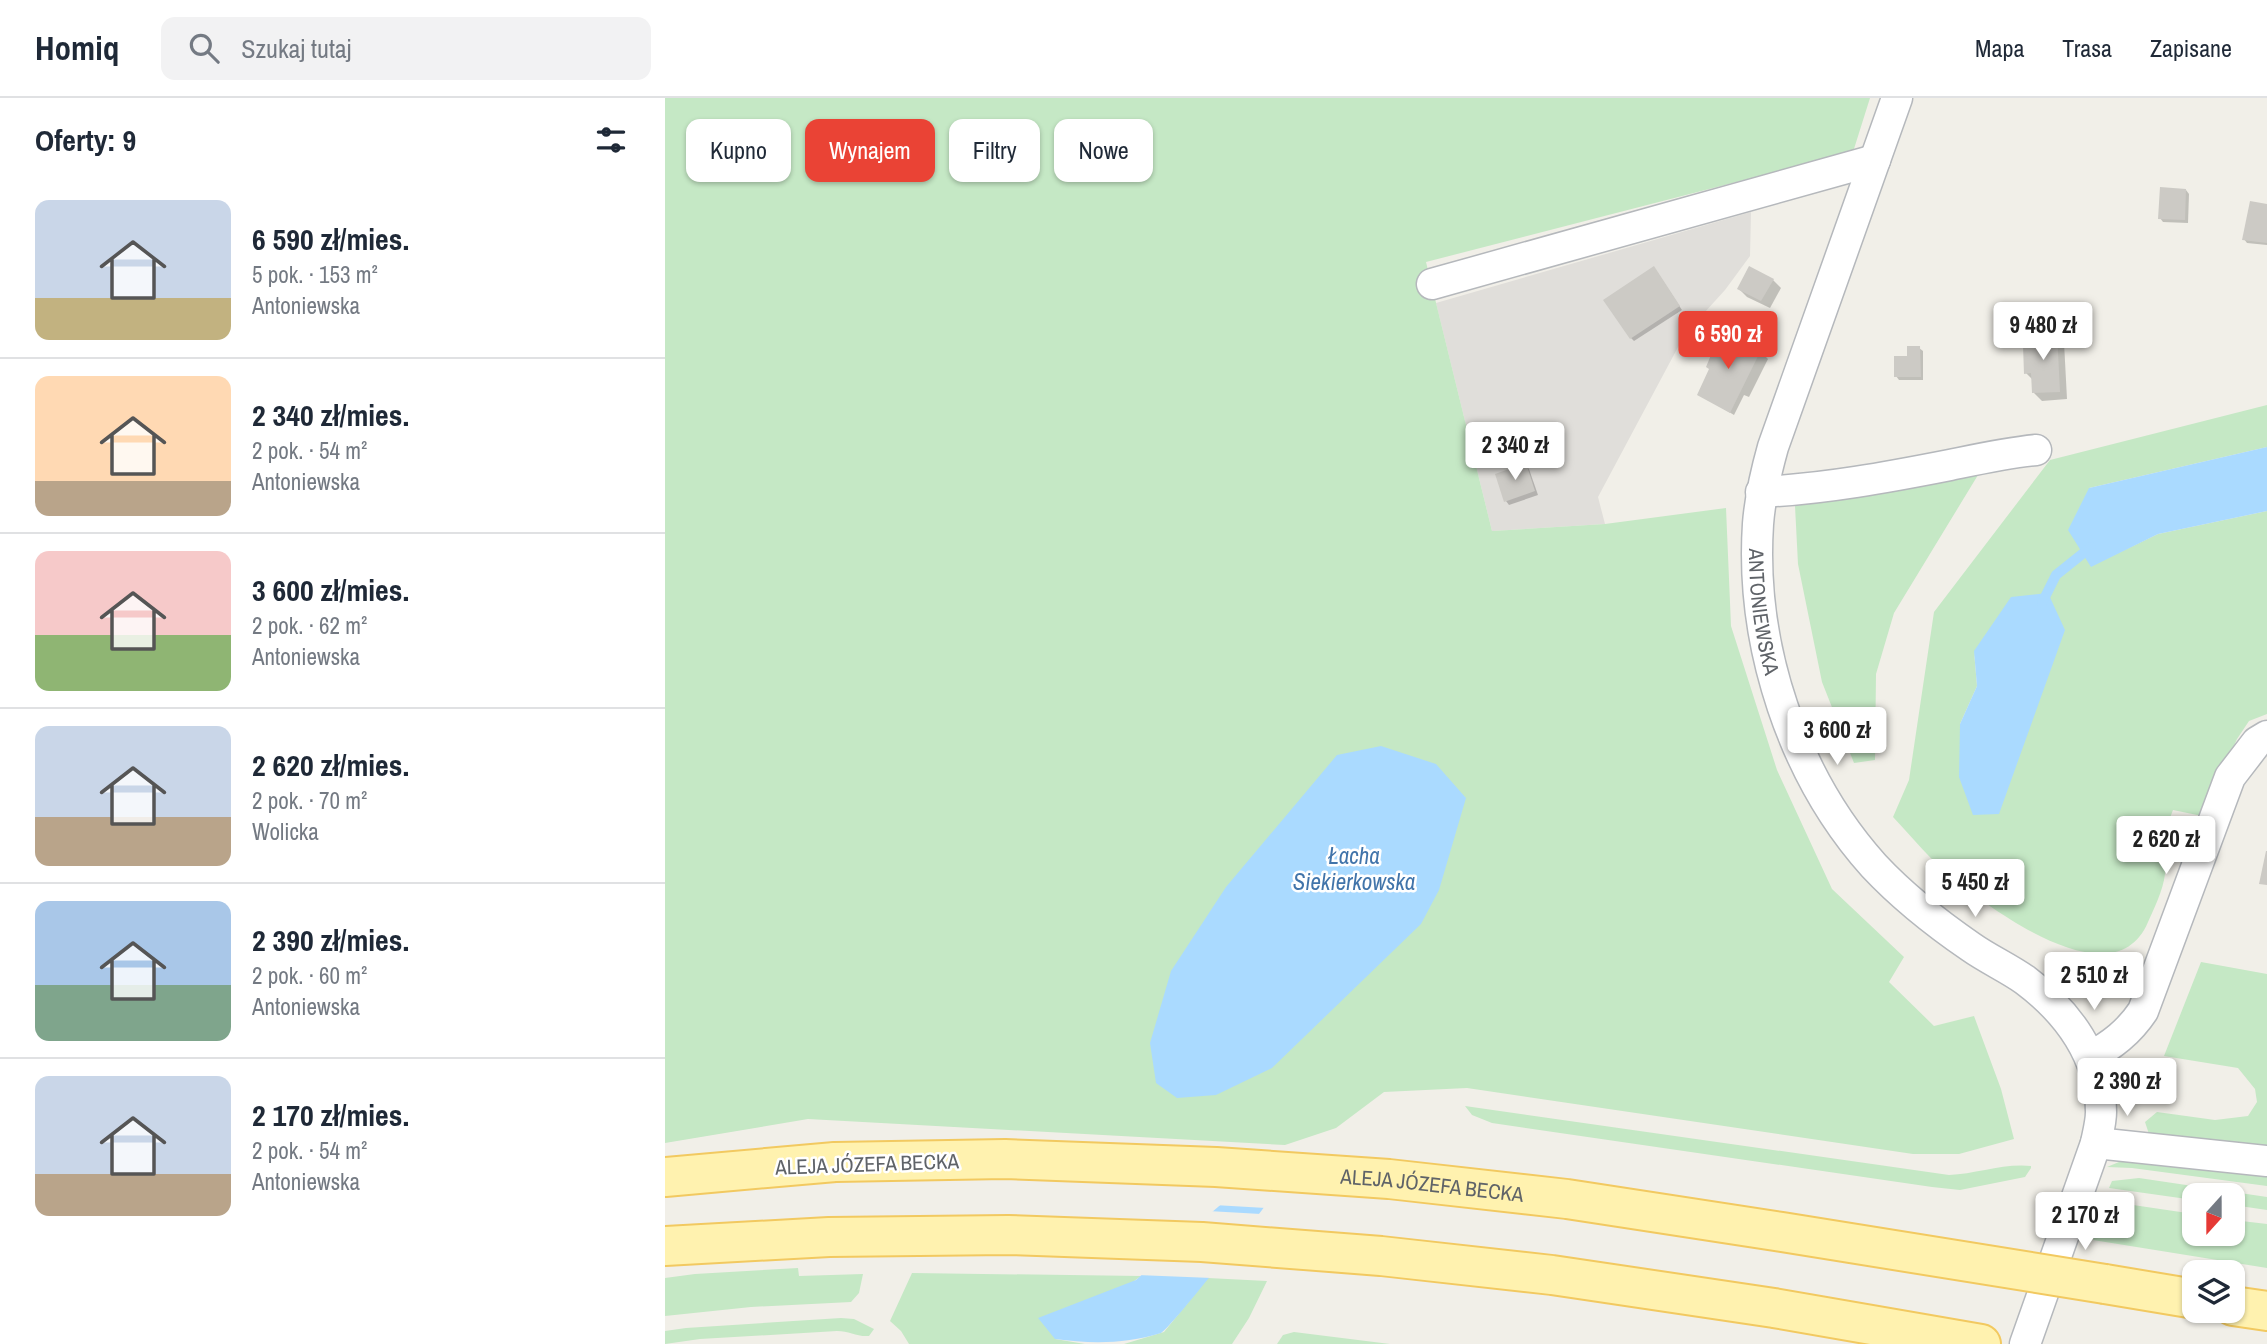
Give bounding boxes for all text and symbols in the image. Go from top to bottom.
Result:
search box [161,17,651,80]
text: Homiq [35,26,119,70]
icon: search [185,29,223,67]
text: Szukaj tutaj [241,31,351,66]
text: Mapa [1975,32,2024,64]
text: Trasa [2062,32,2112,64]
text: Zapisane [2150,32,2232,64]
chip: Kupno [686,119,791,182]
chip: Wynajem [805,119,935,182]
chip: Filtry [949,119,1040,182]
chip: Nowe [1054,119,1153,182]
text: Oferty: 9 [35,120,136,160]
icon: filters [592,121,630,159]
text: 6 590 zł/mies. [252,219,409,259]
icon: home [91,228,175,312]
text: 5 pok. · 153 m² [252,259,378,290]
text: Antoniewska [252,290,360,321]
pin: 9 480 zł [1971,302,2115,362]
text: 9 480 zł [2009,309,2077,340]
pin: 6 590 zł [1656,312,1800,371]
text: 6 590 zł [1694,318,1762,349]
text: 2 340 zł/mies. [252,395,409,435]
icon: home [91,404,175,488]
pin: 2 340 zł [1443,422,1587,482]
text: 2 340 zł [1481,429,1549,460]
text: 2 pok. · 54 m² [252,435,367,466]
text: Antoniewska [252,466,360,497]
street label: ANTONIEWSKA [1743,547,1787,678]
text: 3 600 zł/mies. [252,570,409,610]
icon: home [91,579,175,663]
text: 2 pok. · 62 m² [252,610,367,641]
text: Antoniewska [252,641,360,672]
pin: 3 600 zł [1765,708,1909,767]
text: 3 600 zł [1803,714,1871,745]
text: 2 620 zł/mies. [252,745,409,785]
icon: home [91,754,175,838]
text: 2 pok. · 70 m² [252,785,367,816]
text: Wolicka [252,816,319,847]
pin: 2 620 zł [2094,816,2238,876]
text: 2 620 zł [2132,823,2200,854]
water label: Łacha Siekierkowska [1293,840,1415,897]
pin: 5 450 zł [1903,860,2047,919]
text: 5 450 zł [1941,866,2009,897]
text: 2 390 zł/mies. [252,920,409,960]
icon: home [91,929,175,1013]
pin: 2 510 zł [2022,953,2166,1012]
text: 2 510 zł [2060,959,2128,990]
text: 2 pok. · 60 m² [252,960,367,991]
text: Antoniewska [252,991,360,1022]
pin: 2 390 zł [2055,1058,2199,1118]
text: 2 390 zł [2093,1065,2161,1096]
text: 2 170 zł/mies. [252,1095,409,1135]
icon: home [91,1104,175,1188]
text: 2 pok. · 54 m² [252,1135,367,1166]
street label: ALEJA JÓZEFA BECKA [774,1146,960,1182]
street label: ALEJA JÓZEFA BECKA [1339,1161,1526,1209]
text: Antoniewska [252,1166,360,1197]
north arrow [2182,1183,2245,1246]
map controls [2182,1183,2245,1323]
pin: 2 170 zł [2013,1192,2157,1252]
text: 2 170 zł [2051,1199,2119,1230]
button: layers [2182,1260,2245,1323]

